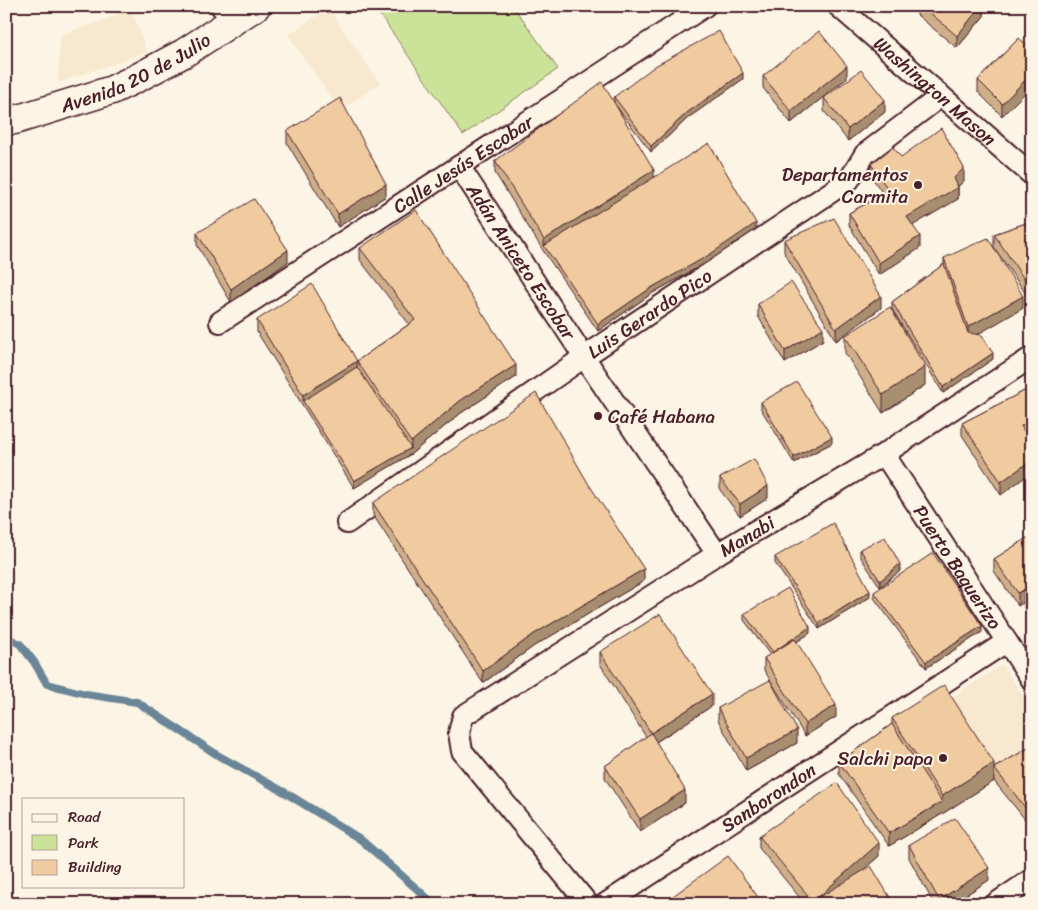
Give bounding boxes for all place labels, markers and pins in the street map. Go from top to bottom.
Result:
place label: Departamentos Carmita [782,158,908,213]
marker: Departamentos Carmita [912,179,924,191]
place label: Café Habana [608,400,716,433]
marker: Café Habana [592,410,604,422]
place label: Salchi papa [837,742,933,775]
marker: Salchi papa [937,752,949,764]

